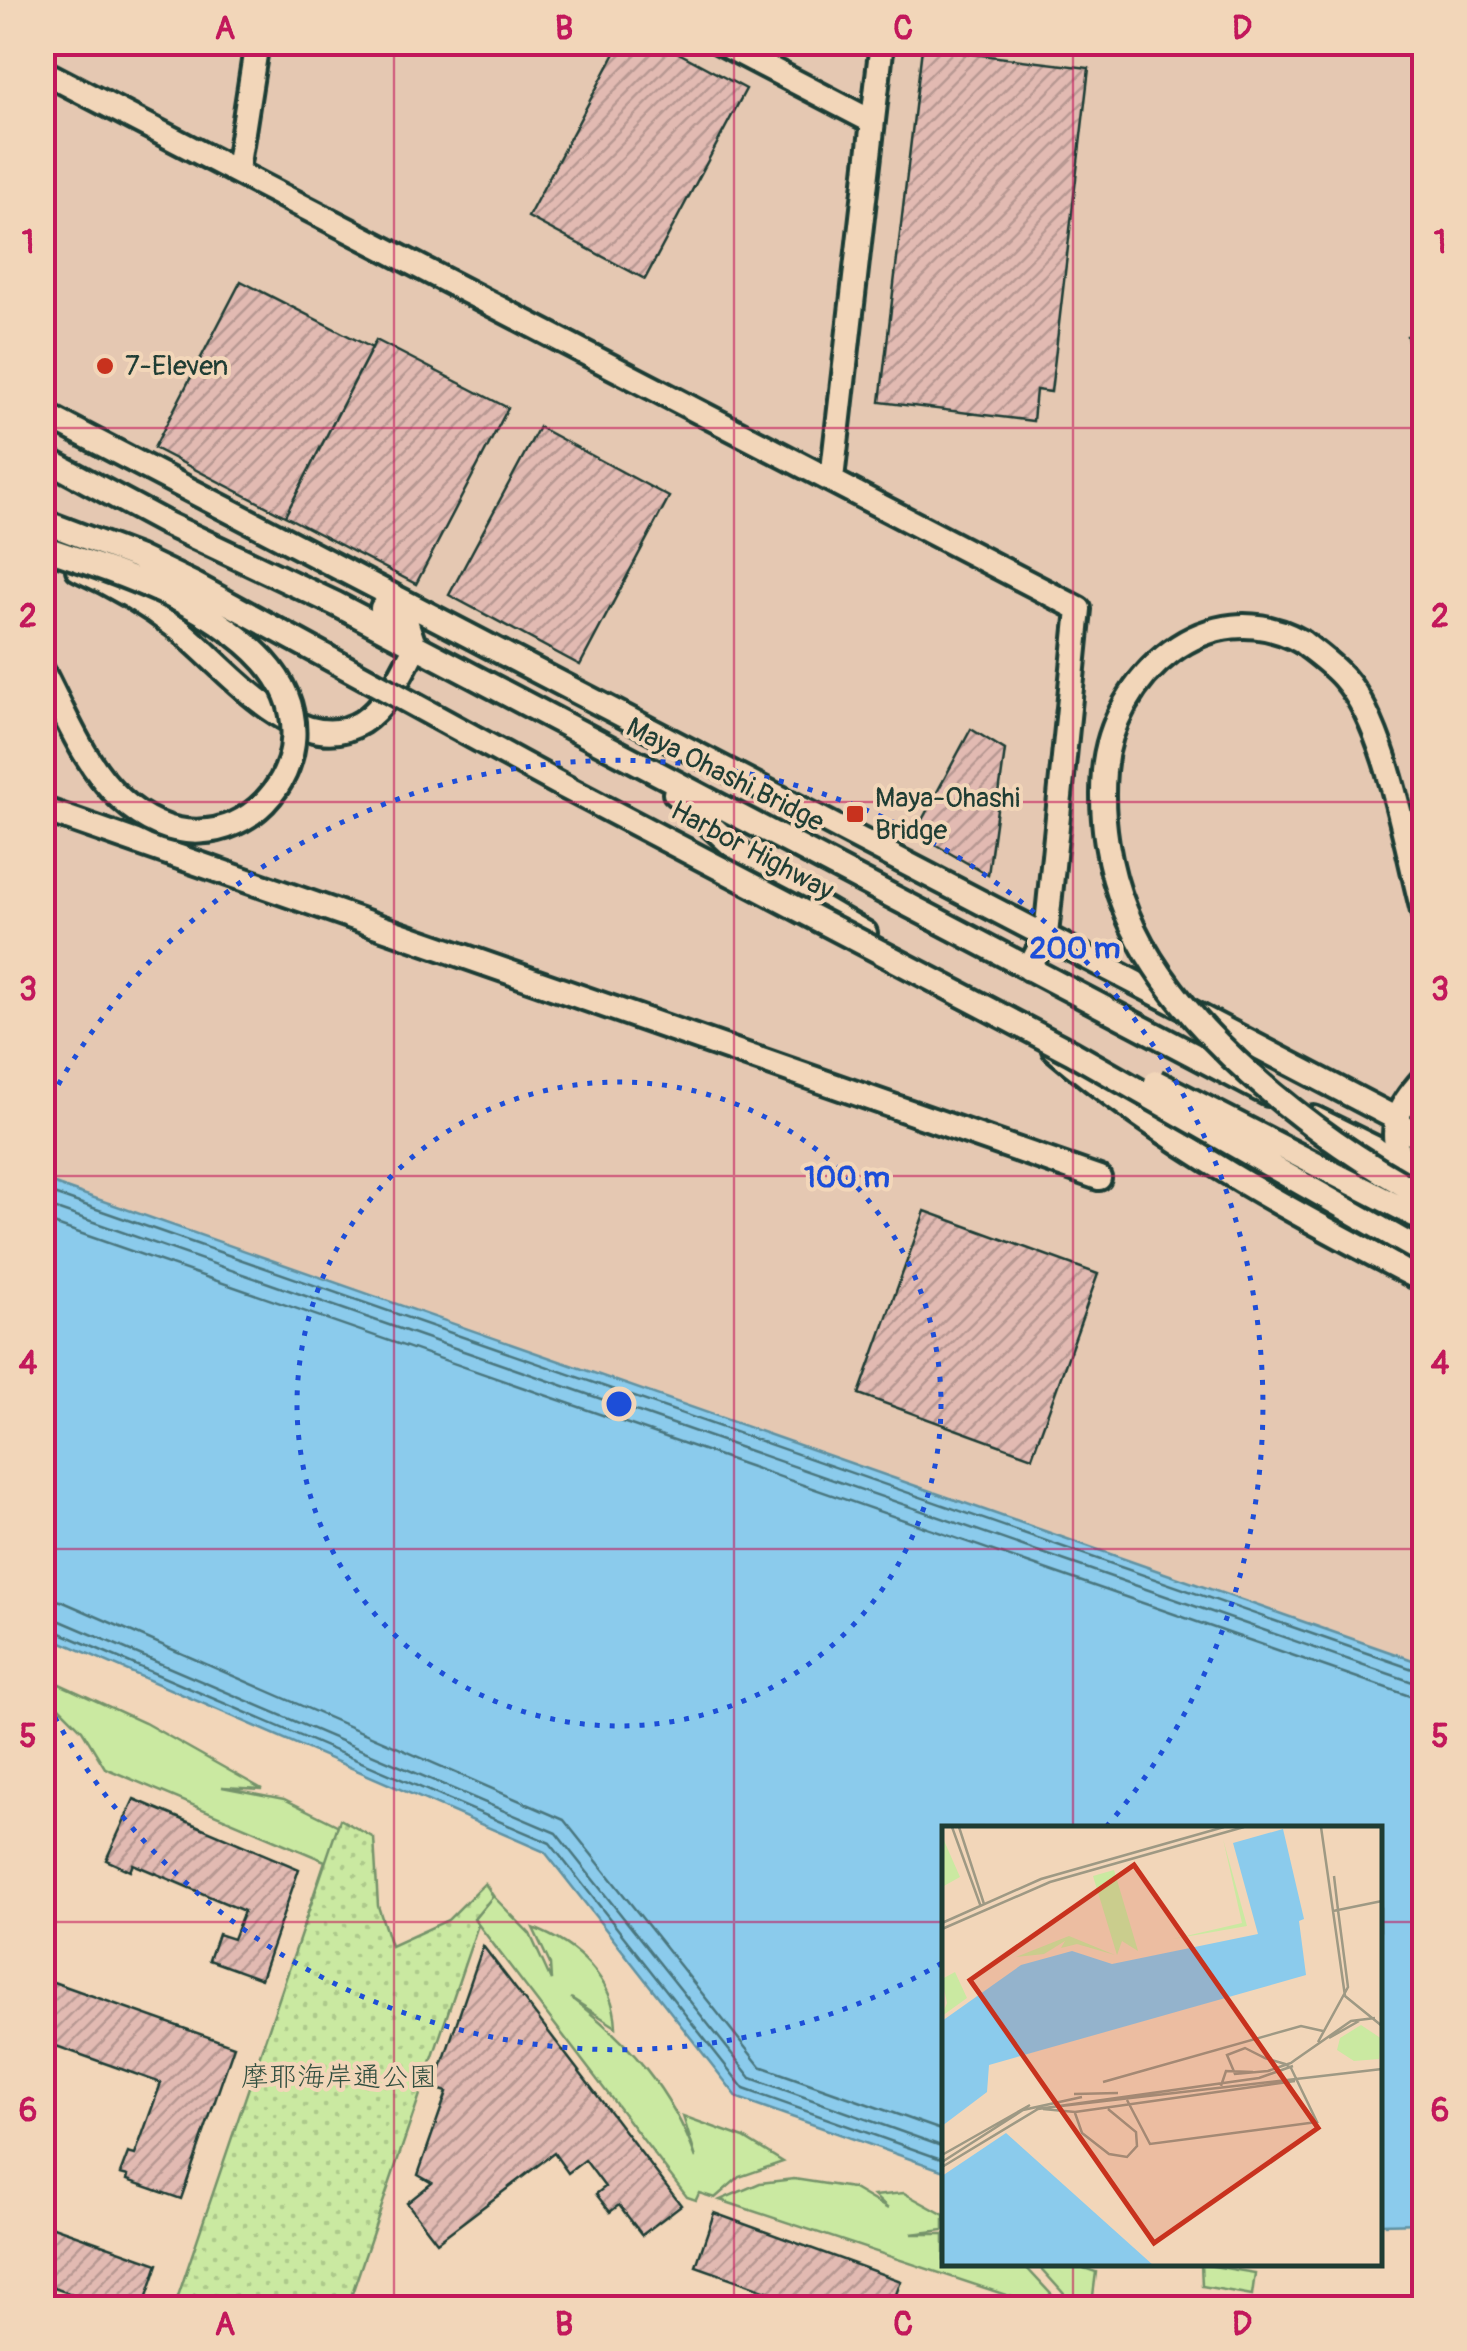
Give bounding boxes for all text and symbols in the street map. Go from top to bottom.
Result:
text: A [215,9,236,49]
text: B [555,9,573,49]
text: C [893,9,913,49]
text: D [1232,9,1252,49]
text: 1 [22,223,34,263]
text: 1 [1434,223,1446,263]
place label: 7-Eleven [125,349,228,384]
marker: 7-Eleven [94,355,116,377]
text: 2 [19,597,37,637]
text: 2 [1431,597,1449,637]
street label: Maya Ohashi Bridge [620,710,830,840]
place label: Maya-Ohashi Bridge [875,781,1020,848]
street label: Harbor Highway [664,793,840,909]
marker: Maya-Ohashi Bridge [844,803,866,825]
text: 200 m [1030,930,1120,967]
text: 3 [19,970,37,1010]
text: 3 [1431,970,1449,1010]
text: 100 m [804,1159,890,1196]
text: 4 [19,1344,38,1384]
text: 4 [1431,1344,1450,1384]
centre of rings [601,1386,637,1422]
text: 5 [19,1717,37,1757]
text: 5 [1431,1717,1449,1757]
inset map [942,1826,1382,2266]
park label: 摩耶海岸通公園 [241,2060,437,2095]
text: 6 [19,2091,37,2131]
text: 6 [1431,2091,1449,2131]
text: A [215,2305,236,2345]
text: B [555,2305,573,2345]
text: C [893,2305,913,2345]
text: D [1232,2305,1252,2345]

